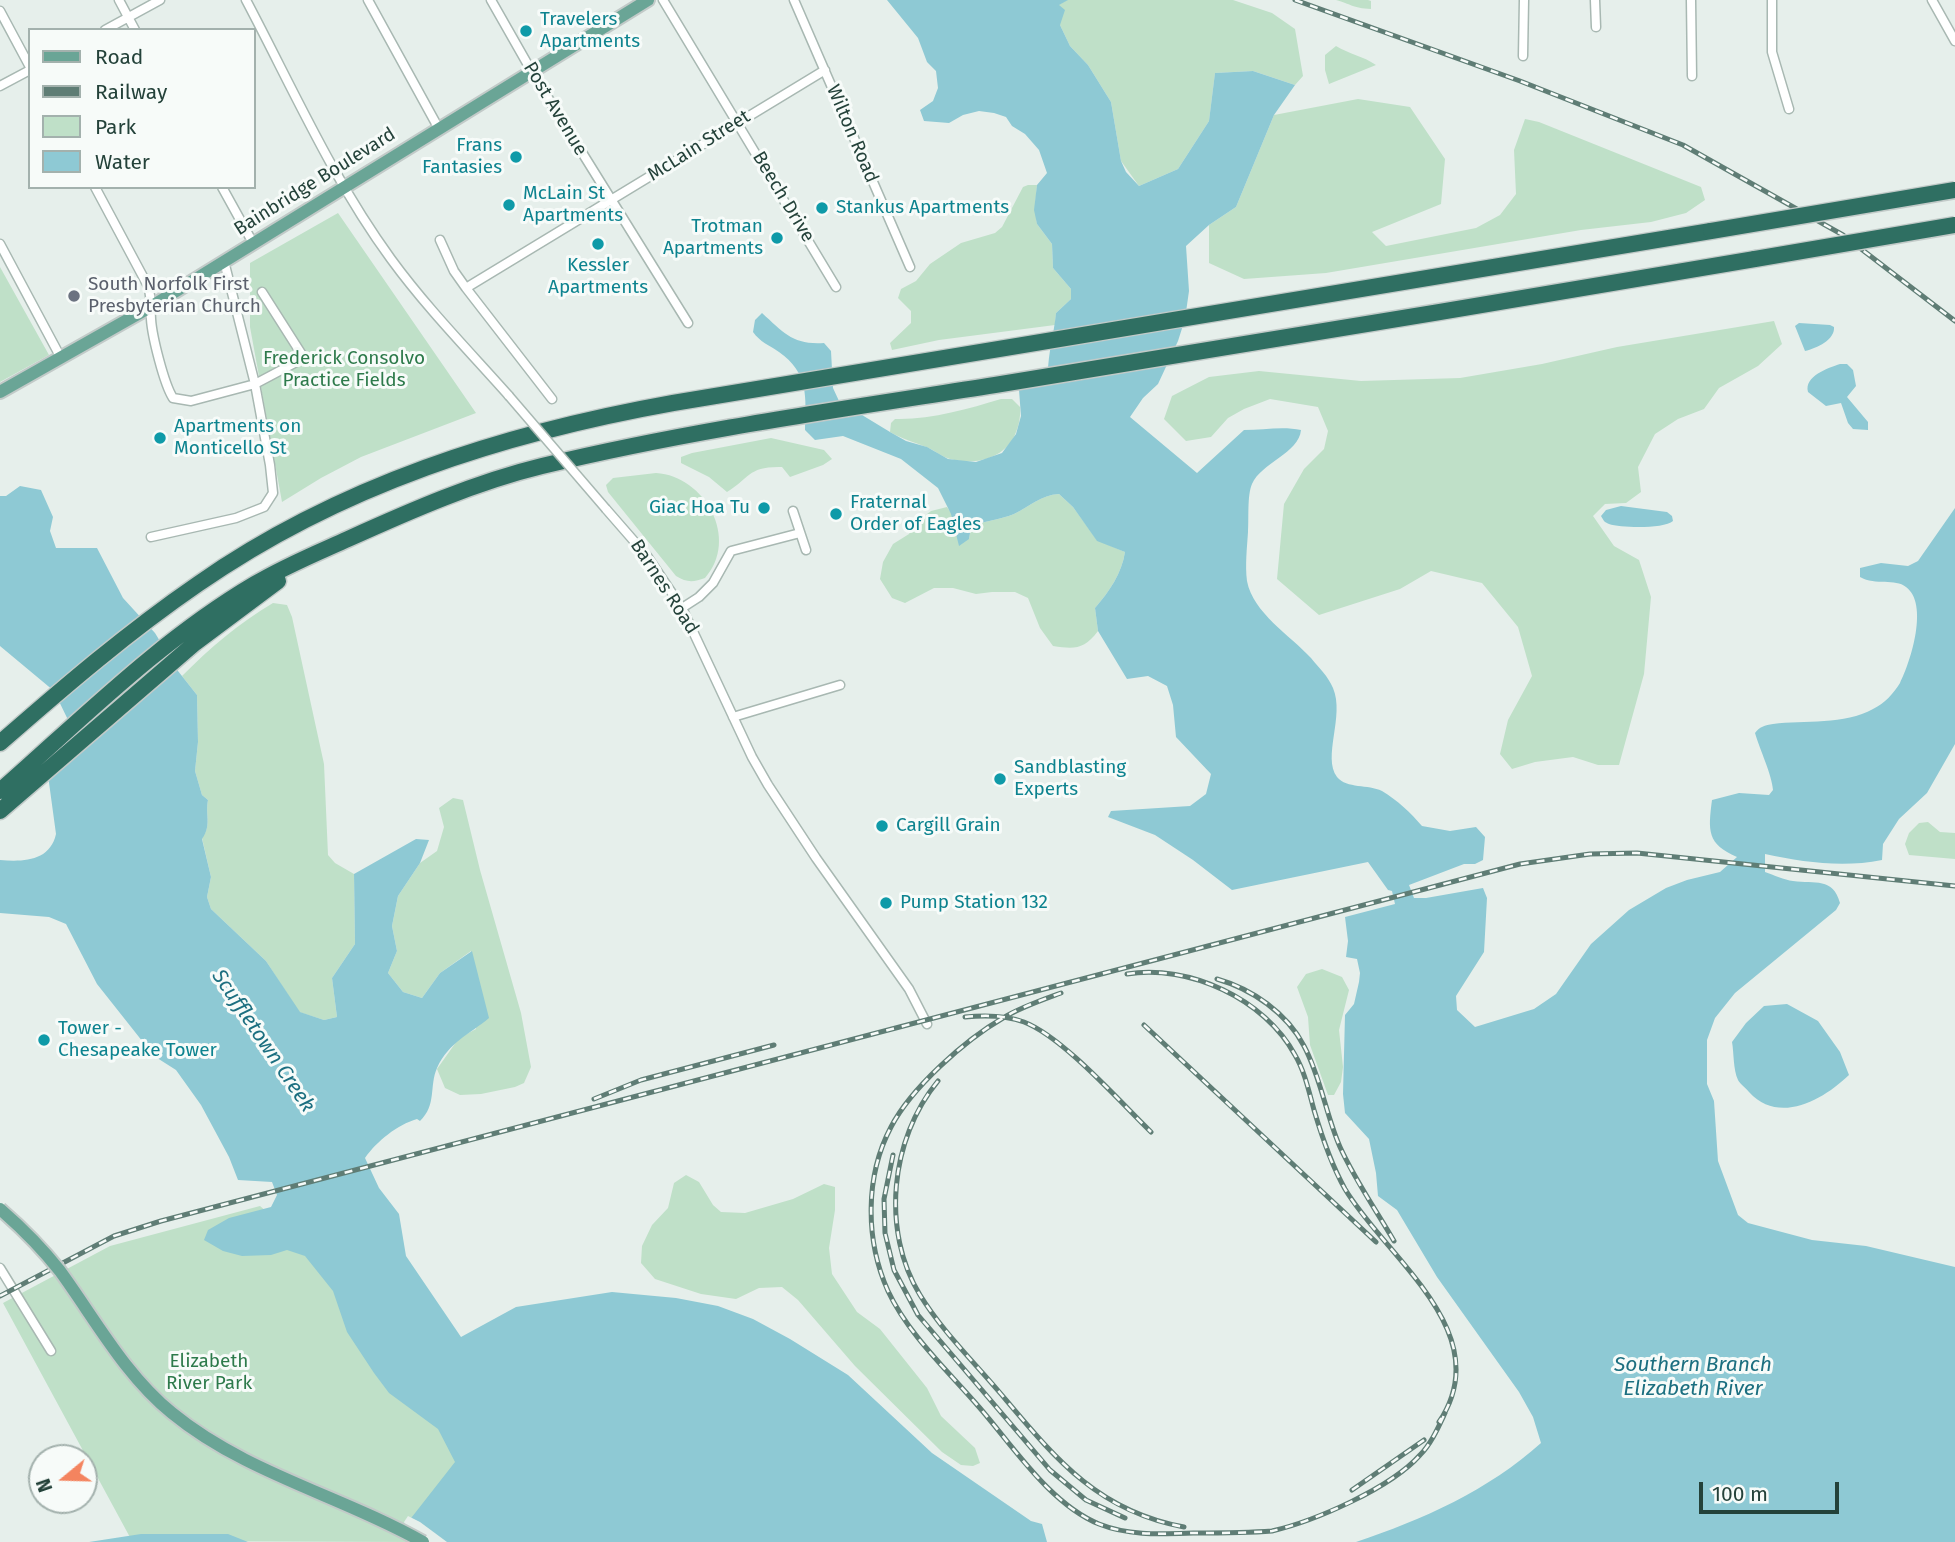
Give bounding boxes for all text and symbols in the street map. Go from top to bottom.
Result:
place label: Travelers Apartments [540,9,640,53]
marker: Travelers Apartments [518,23,534,39]
legend [28,28,256,189]
text: Road [95,44,143,70]
street label: Post Avenue [518,58,592,160]
text: Railway [95,79,167,105]
street label: Wilton Road [821,82,883,186]
street label: McLain Street [644,105,754,187]
text: Park [95,114,136,140]
street label: Bainbridge Boulevard [230,123,400,241]
place label: Frans Fantasies [422,135,502,179]
street label: Beech Drive [747,147,819,247]
text: Water [95,149,150,175]
marker: Frans Fantasies [508,149,524,165]
place label: McLain St Apartments [523,183,623,227]
marker: McLain St Apartments [501,197,517,213]
place label: Stankus Apartments [836,197,1009,219]
marker: Stankus Apartments [814,200,830,216]
place label: Trotman Apartments [663,216,763,260]
marker: Trotman Apartments [769,230,785,246]
marker: Kessler Apartments [590,236,606,252]
place label: Kessler Apartments [548,255,648,299]
place label: South Norfolk First Presbyterian Church [88,274,261,318]
marker: South Norfolk First Presbyterian Church [66,288,82,304]
park label: Frederick Consolvo Practice Fields [263,348,425,392]
place label: Apartments on Monticello St [174,416,301,460]
marker: Apartments on Monticello St [152,430,168,446]
place label: Fraternal Order of Eagles [850,492,981,536]
place label: Giac Hoa Tu [649,497,750,519]
marker: Giac Hoa Tu [756,500,772,516]
marker: Fraternal Order of Eagles [828,506,844,522]
street label: Barnes Road [625,535,703,639]
place label: Sandblasting Experts [1014,757,1126,801]
marker: Sandblasting Experts [992,771,1008,787]
place label: Cargill Grain [896,815,1001,837]
marker: Cargill Grain [874,818,890,834]
place label: Pump Station 132 [900,892,1048,914]
marker: Pump Station 132 [878,895,894,911]
water label: Scuffletown Creek [206,965,320,1117]
place label: Tower - Chesapeake Tower [58,1018,217,1062]
marker: Tower - Chesapeake Tower [36,1032,52,1048]
park label: Elizabeth River Park [166,1351,252,1395]
water label: Southern Branch Elizabeth River [1614,1352,1772,1402]
north arrow [28,1444,98,1514]
scale bar [1703,1468,1843,1512]
text: N [32,1476,57,1495]
text: 100 m [1712,1481,1768,1507]

